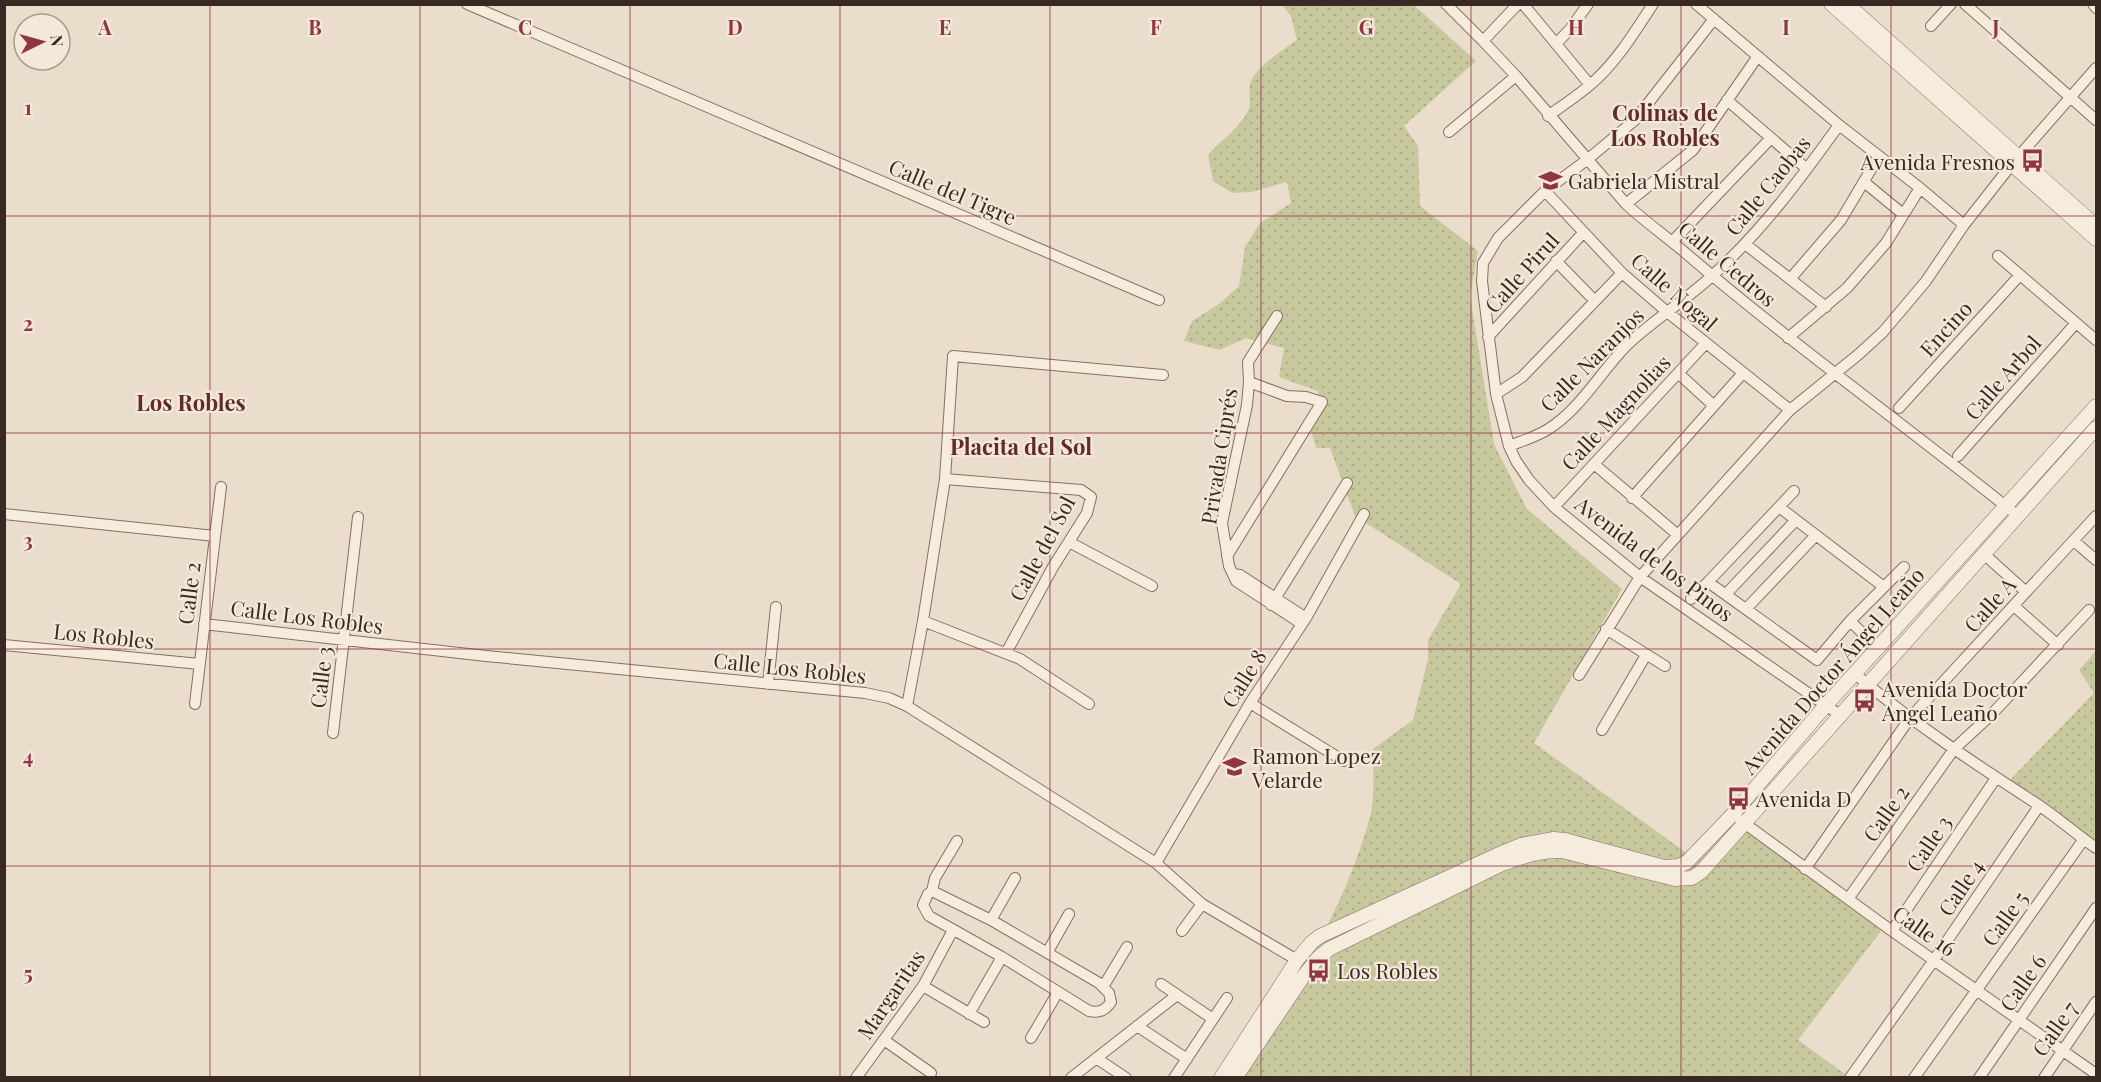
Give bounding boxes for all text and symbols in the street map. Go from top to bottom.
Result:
north arrow [12,12,72,72]
text: A [97,13,112,40]
text: B [308,13,322,40]
text: C [518,13,532,40]
text: D [727,13,743,40]
text: E [939,13,951,40]
text: F [1150,13,1162,40]
text: G [1359,13,1374,40]
text: H [1568,13,1584,40]
text: I [1782,13,1790,40]
text: J [1991,13,2000,40]
text: N [46,34,68,48]
text: 1 [24,93,32,120]
district label: Colinas de Los Robles [1610,97,1720,152]
street label: Calle Caobas [1718,129,1816,241]
place label: Avenida Fresnos [1859,147,2015,175]
bus stop icon: Avenida Fresnos [2020,148,2046,174]
street label: Calle del Tigre [885,152,1021,230]
place label: Gabriela Mistral [1568,166,1720,194]
school or university icon: Gabriela Mistral [1537,167,1563,193]
street label: Calle Cedros [1673,214,1783,312]
street label: Calle Pirul [1478,226,1564,318]
street label: Calle Nogal [1626,246,1724,336]
street label: Encino [1913,294,1977,362]
street label: Calle Naranjos [1533,301,1649,417]
text: 2 [23,309,33,336]
street label: Calle Arbol [1958,329,2046,425]
street label: Calle Magnolias [1554,348,1676,476]
street label: Privada Ciprés [1193,386,1243,526]
district label: Los Robles [136,387,246,417]
district label: Placita del Sol [950,431,1092,461]
street label: Avenida de los Pinos [1569,489,1740,627]
street label: Calle del Sol [1002,491,1080,605]
text: 3 [23,526,33,553]
street label: Calle 2 [170,560,206,626]
street label: Avenida Doctor Ángel Leaño [1734,561,1930,780]
street label: Calle A [1957,570,2022,638]
street label: Calle Los Robles [229,593,385,639]
street label: Los Robles [52,616,156,654]
street label: Calle 8 [1214,644,1272,712]
street label: Calle 3 [302,645,338,709]
street label: Calle Los Robles [712,645,868,689]
place label: Avenida Doctor Angel Leaño [1881,674,2028,726]
bus stop icon: Avenida Doctor Angel Leaño [1851,687,1877,713]
place label: Ramon Lopez Velarde [1251,741,1381,793]
text: 4 [23,742,33,769]
school or university icon: Ramon Lopez Velarde [1221,754,1247,780]
street label: Calle 2 [1856,779,1914,847]
place label: Avenida D [1755,784,1851,812]
bus stop icon: Avenida D [1725,785,1751,811]
street label: Calle 3 [1899,809,1957,877]
street label: Calle 4 [1931,853,1989,921]
street label: Calle 5 [1975,885,2033,951]
street label: Calle 16 [1888,898,1962,962]
street label: Margaritas [850,944,930,1044]
street label: Calle 6 [1992,948,2052,1016]
place label: Los Robles [1337,956,1438,984]
bus stop icon: Los Robles [1306,957,1332,983]
text: 5 [23,959,33,986]
street label: Calle 7 [2025,995,2083,1061]

